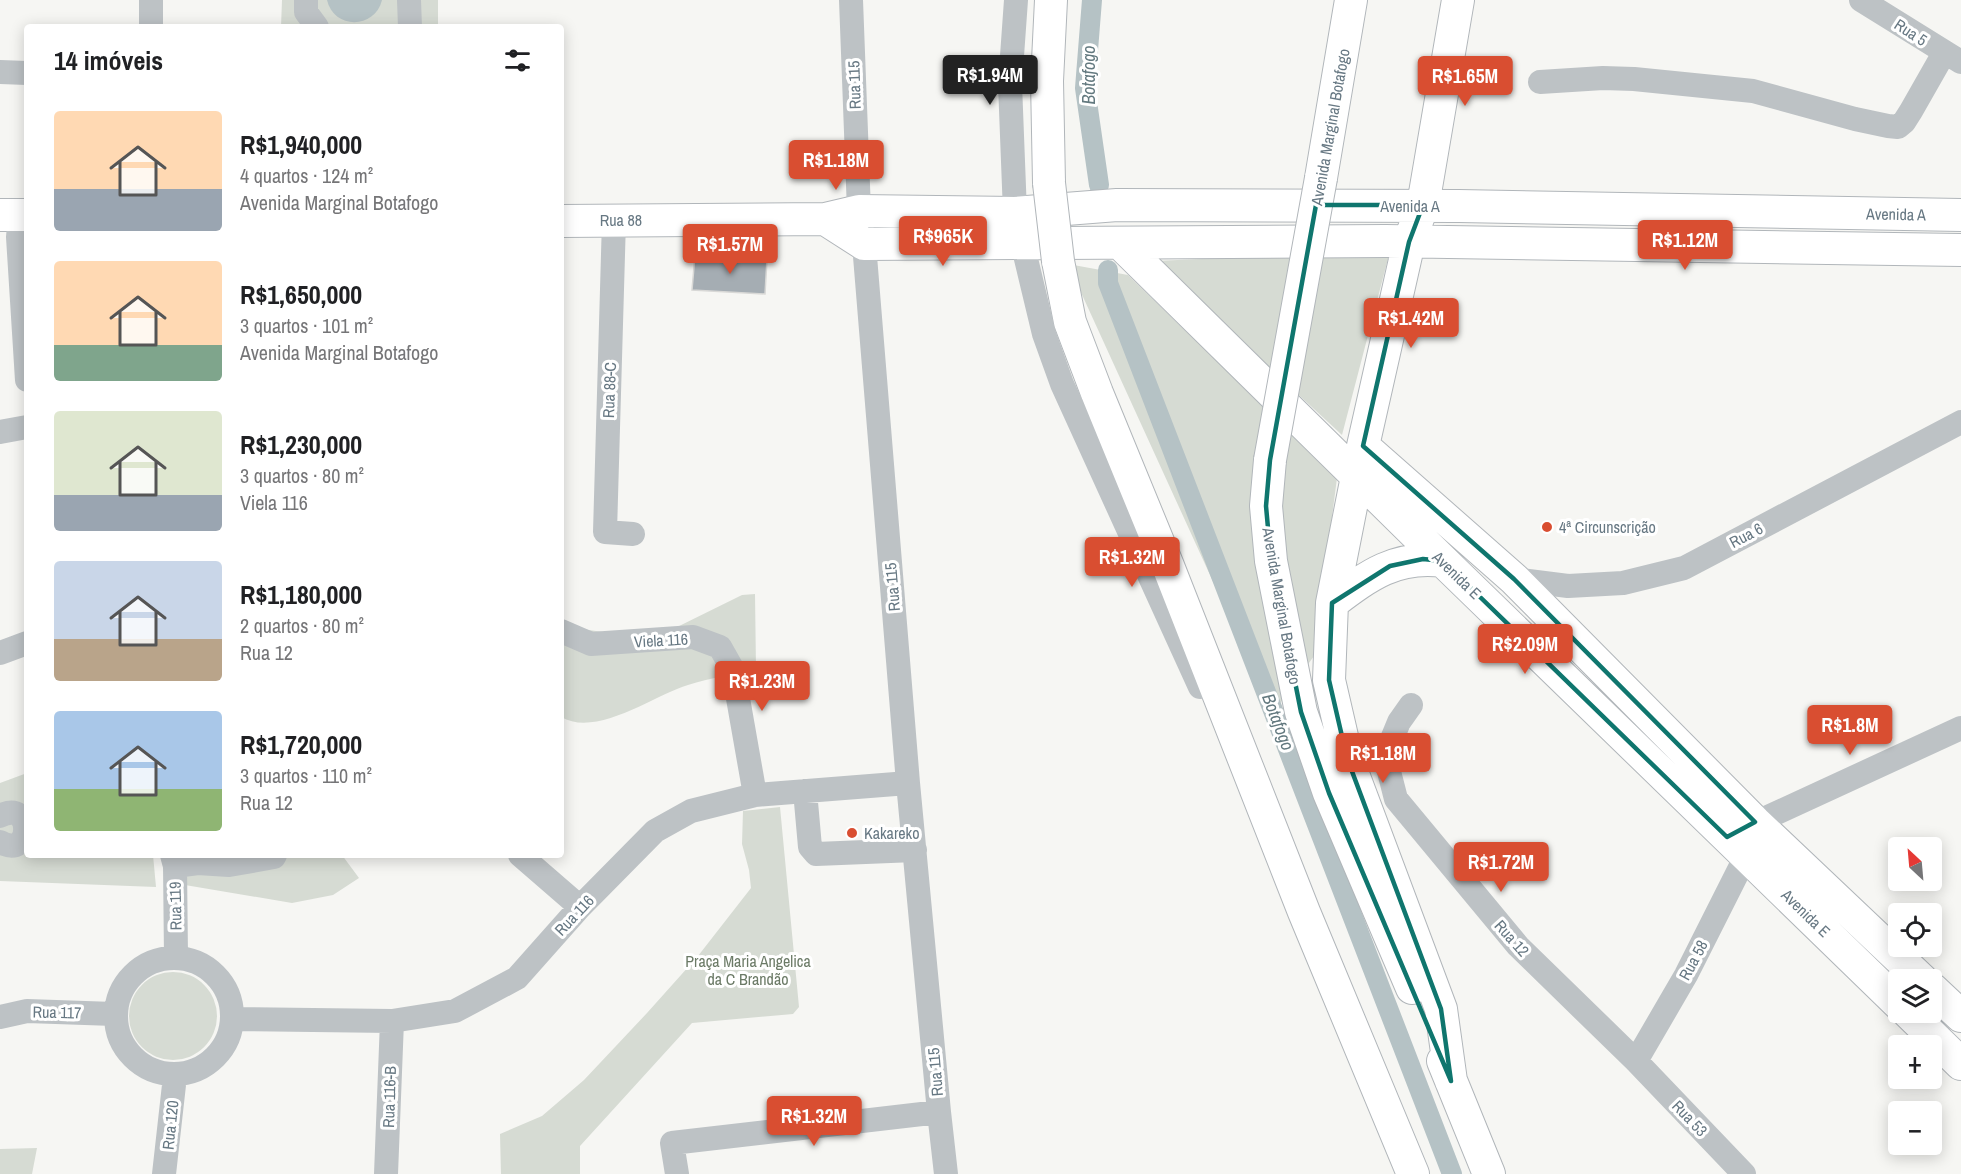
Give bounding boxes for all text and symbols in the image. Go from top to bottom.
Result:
street label: Rua 5 [1890,13,1932,51]
text: 14 imóveis [54,43,163,78]
icon: filters [501,44,534,77]
water label: Botafogo [1076,45,1101,105]
street label: Avenida Marginal Botafogo [1305,47,1355,208]
pin: R$1.94M [935,55,1045,106]
pin: R$1.65M [1410,56,1520,107]
street label: Rua 115 [842,60,866,110]
text: R$1.94M [957,61,1023,88]
text: R$1.65M [1432,62,1498,89]
text: R$1,940,000 [240,127,362,162]
icon: home [102,135,174,207]
pin: R$1.18M [781,140,891,191]
text: R$1.18M [803,146,869,173]
text: 4 quartos · 124 m² [240,162,373,189]
text: Avenida Marginal Botafogo [240,189,438,216]
street label: Avenida A [1379,195,1440,217]
street label: Avenida A [1865,202,1926,226]
street label: Rua 88 [600,209,642,231]
pin: R$965K [894,216,992,267]
pin: R$1.12M [1630,220,1740,271]
text: R$965K [913,222,973,249]
pin: R$1.57M [675,224,785,275]
text: R$1.12M [1652,226,1718,253]
text: R$1.57M [697,230,763,257]
text: R$1,650,000 [240,277,362,312]
icon: home [102,285,174,357]
pin: R$1.42M [1356,298,1466,349]
text: R$1.42M [1378,304,1444,331]
text: 3 quartos · 101 m² [240,312,373,339]
text: Avenida Marginal Botafogo [240,339,438,366]
street label: Rua 88-C [597,362,621,418]
text: R$1,230,000 [240,427,362,462]
icon: home [102,435,174,507]
text: 3 quartos · 80 m² [240,462,364,489]
text: Viela 116 [240,489,308,516]
place label: 4ª Circunscrição [1559,516,1656,538]
street label: Rua 6 [1725,517,1767,553]
marker: 4ª Circunscrição [1540,520,1554,534]
street label: Avenida Marginal Botafogo [1257,525,1307,686]
pin: R$1.32M [1077,537,1187,588]
text: R$1.32M [1099,543,1165,570]
street label: Avenida E [1427,545,1486,604]
street label: Rua 115 [879,562,905,612]
text: R$1,180,000 [240,577,362,612]
icon: home [102,585,174,657]
text: 2 quartos · 80 m² [240,612,364,639]
pin: R$2.09M [1470,624,1580,675]
street label: Viela 116 [633,628,689,652]
text: R$2.09M [1492,630,1558,657]
text: Rua 12 [240,639,293,666]
pin: R$1.23M [707,661,817,712]
text: R$1.23M [729,667,795,694]
water label: Botafogo [1256,690,1301,754]
pin: R$1.8M [1801,705,1899,756]
text: R$1.8M [1821,711,1879,738]
text: R$1,720,000 [240,727,362,762]
pin: R$1.18M [1328,733,1438,784]
icon: home [102,735,174,807]
text: R$1.18M [1350,739,1416,766]
text: 3 quartos · 110 m² [240,762,372,789]
text: Rua 12 [240,789,293,816]
place label: Kakareko [864,822,919,844]
marker: Kakareko [845,826,859,840]
north arrow [1888,837,1942,891]
map controls [1888,837,1942,1155]
pin: R$1.72M [1446,842,1556,893]
text: R$1.72M [1468,848,1534,875]
street label: Rua 119 [164,881,186,931]
street label: Avenida E [1776,883,1835,942]
street label: Rua 116 [549,890,599,940]
button: locate [1888,903,1942,957]
street label: Rua 12 [1490,915,1534,961]
street label: Rua 58 [1673,936,1713,984]
park label: Praça Maria Angelica da C Brandão [685,950,811,990]
button: layers [1888,969,1942,1023]
street label: Rua 117 [32,1001,82,1023]
button: + [1888,1035,1942,1089]
street label: Rua 115 [922,1047,948,1097]
street label: Rua 116-B [377,1066,401,1128]
street label: Rua 53 [1667,1095,1713,1141]
pin: R$1.32M [759,1096,869,1147]
street label: Rua 120 [156,1099,184,1151]
button: − [1888,1101,1942,1155]
text: R$1.32M [781,1102,847,1129]

